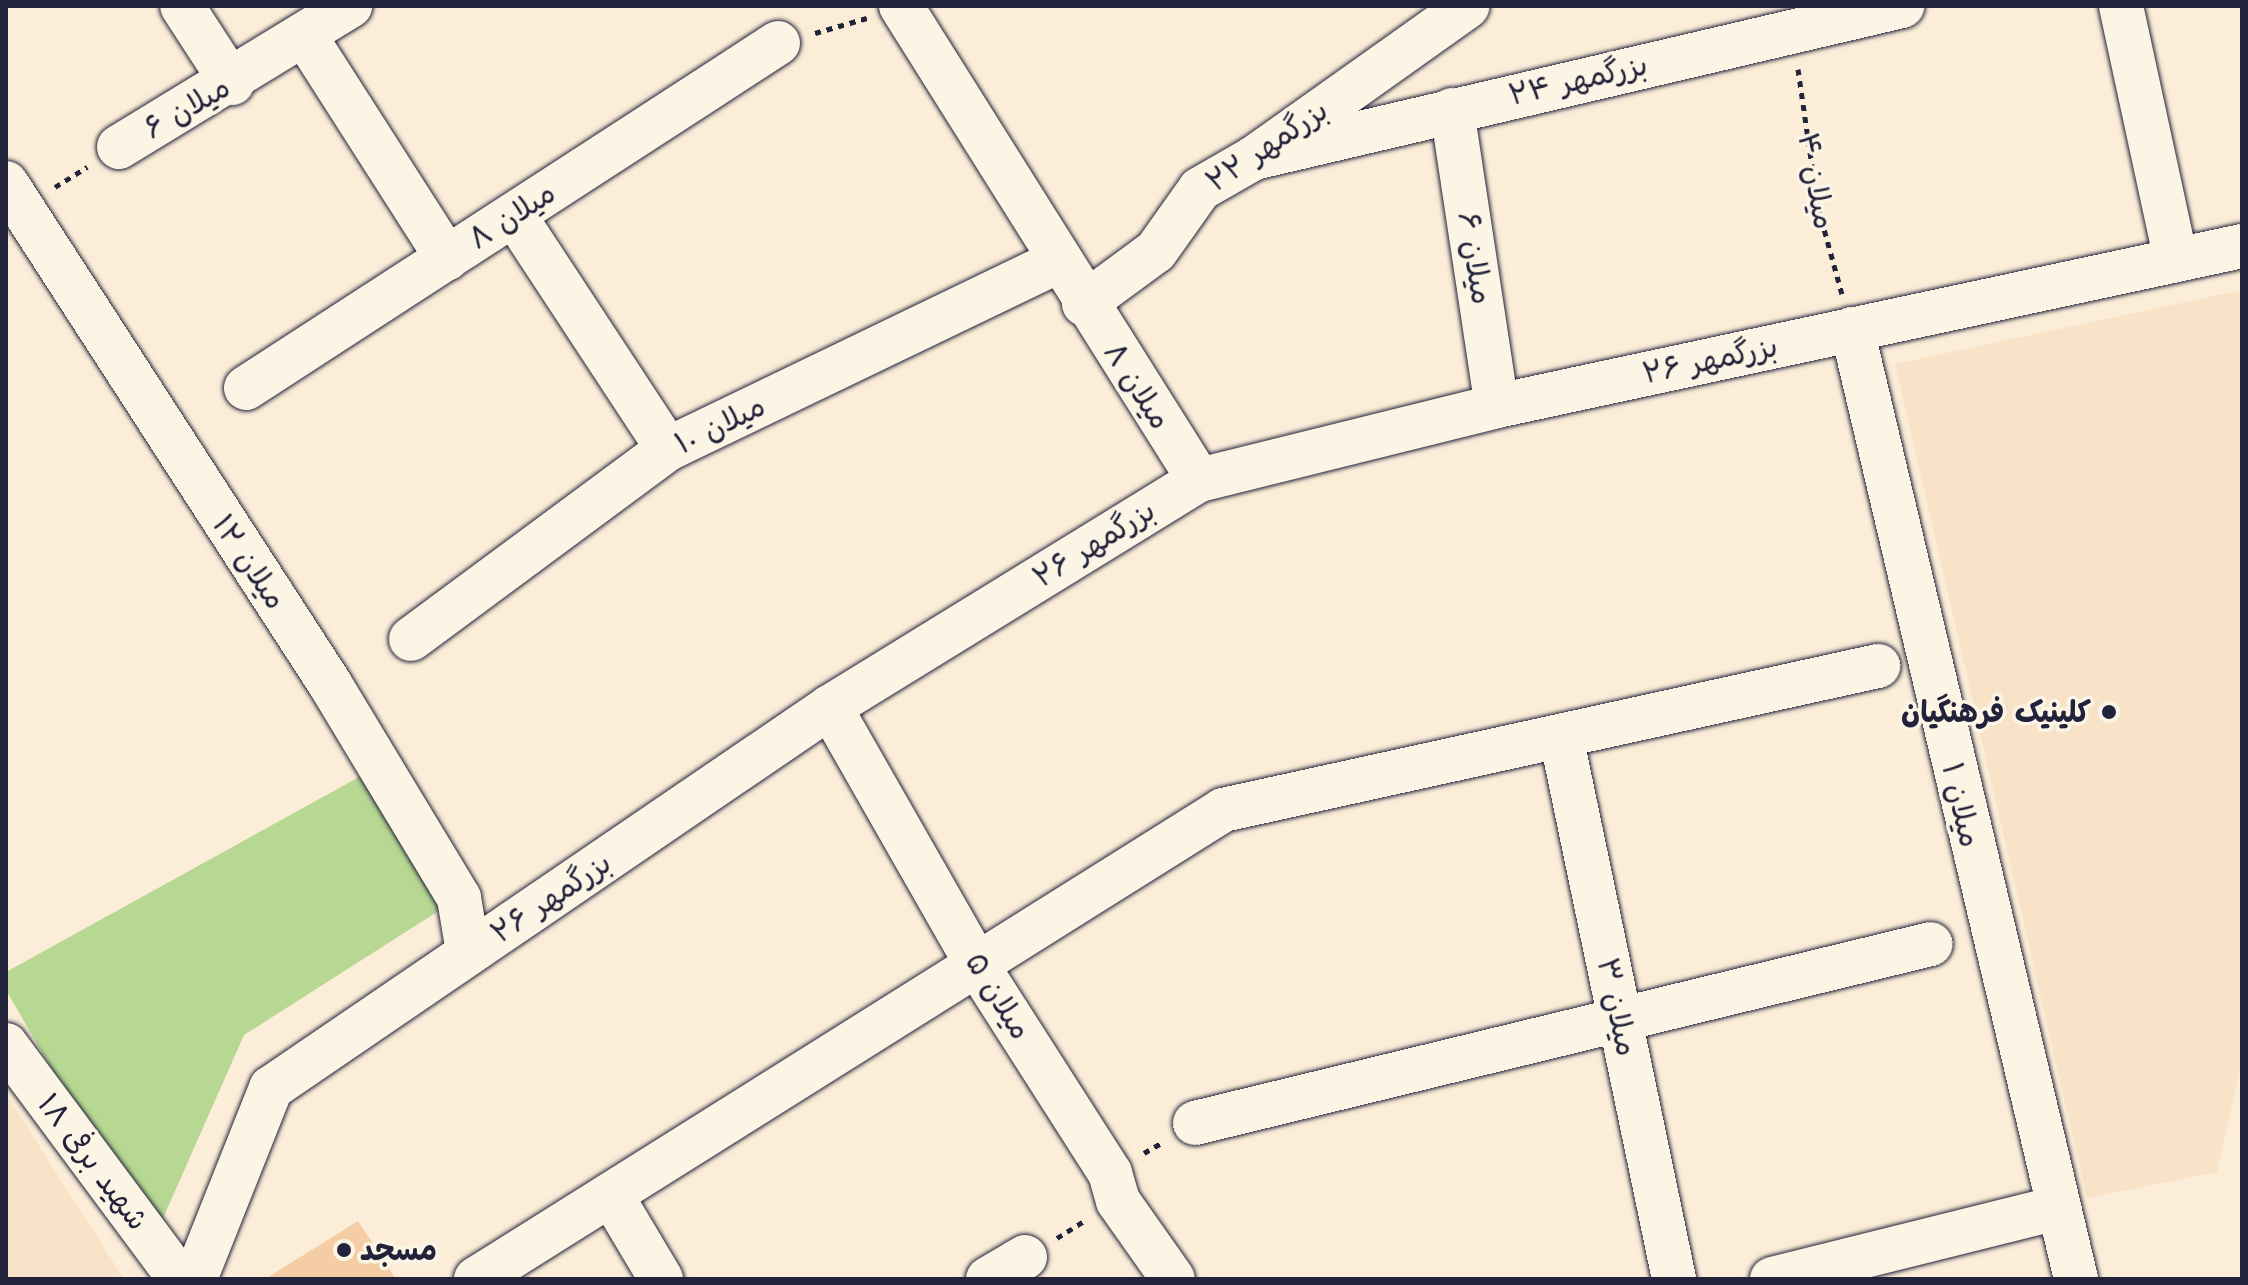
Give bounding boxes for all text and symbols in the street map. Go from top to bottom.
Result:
street label: بزرگمهر ۲۴ [1505,47,1651,113]
street label: میلان ۶ [138,69,236,147]
street label: بزرگمهر ۲۲ [1199,92,1335,200]
street label: میلان ۴ [1790,130,1842,232]
street label: میلان ۸ [462,175,562,257]
street label: میلان ۶ [1450,209,1500,307]
street label: بزرگمهر ۲۶ [1639,328,1781,392]
street label: میلان ۸ [1096,336,1178,436]
street label: میلان ۱۰ [669,388,771,462]
street label: بزرگمهر ۲۶ [1026,492,1162,596]
street label: میلان ۱۲ [204,508,294,616]
place label: کلینیک فرهنگیان [1901,694,2091,730]
marker: کلینیک فرهنگیان [2098,701,2120,723]
street label: میلان ۱ [1934,759,1988,851]
street label: بزرگمهر ۲۶ [484,845,618,951]
street label: میلان ۵ [957,946,1039,1046]
street label: میلان ۳ [1589,955,1645,1059]
street label: شهید برفی ۱۸ [30,1087,156,1237]
place label: مسجد [360,1232,437,1268]
marker: مسجد [335,1241,353,1259]

